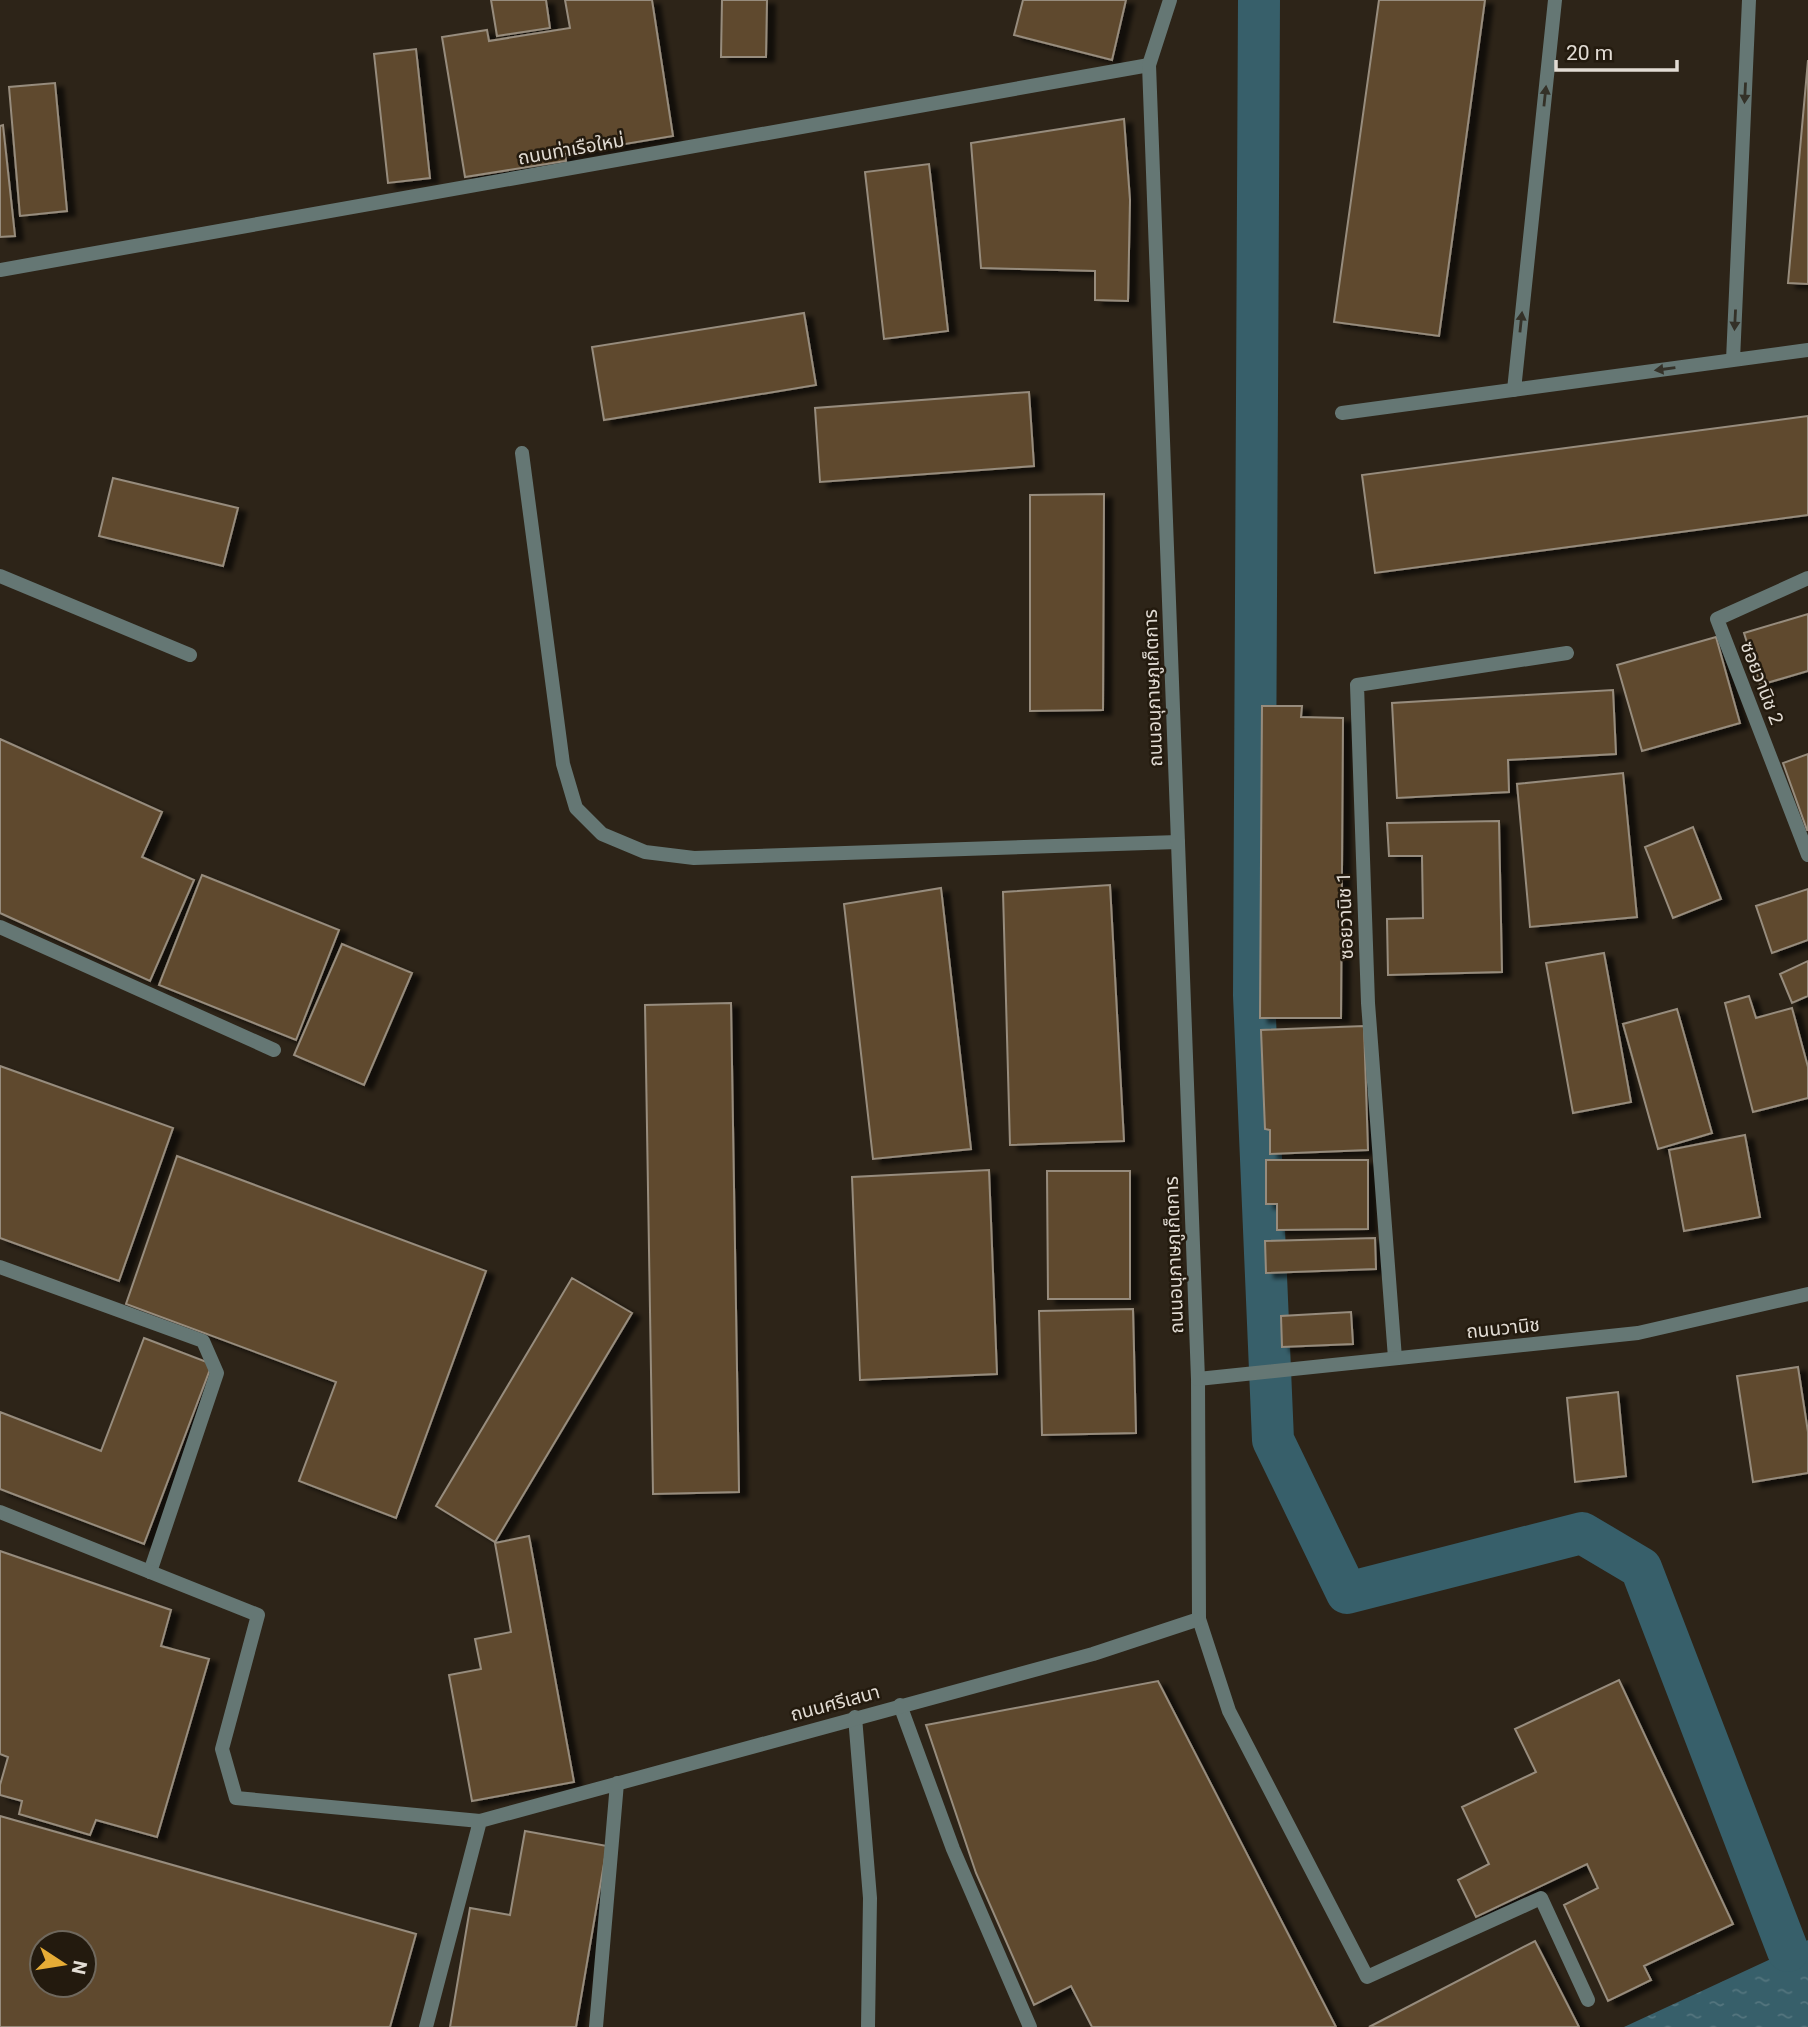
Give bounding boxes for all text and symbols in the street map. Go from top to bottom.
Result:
scale bar [1556,28,1677,72]
text: 20 m [1566,41,1613,65]
one-way arrow [1740,82,1751,104]
one-way arrow [1540,84,1551,106]
street label: ถนนท่าเรือใหม่ [516,128,626,170]
one-way arrow [1729,309,1740,331]
one-way arrow [1516,311,1527,333]
one-way arrow [1654,364,1676,375]
street label: ถนนอนุภาษภูเก็ตการ [1139,609,1168,767]
street label: ซอยวานิช 2 [1736,638,1788,728]
street label: ซอยวานิช 1 [1332,872,1358,960]
street label: ถนนอนุภาษภูเก็ตการ [1160,1176,1189,1334]
street label: ถนนวานิช [1465,1313,1541,1343]
street label: ถนนศรีเสนา [788,1680,882,1726]
north arrow [28,1929,98,1999]
text: N [66,1958,92,1976]

